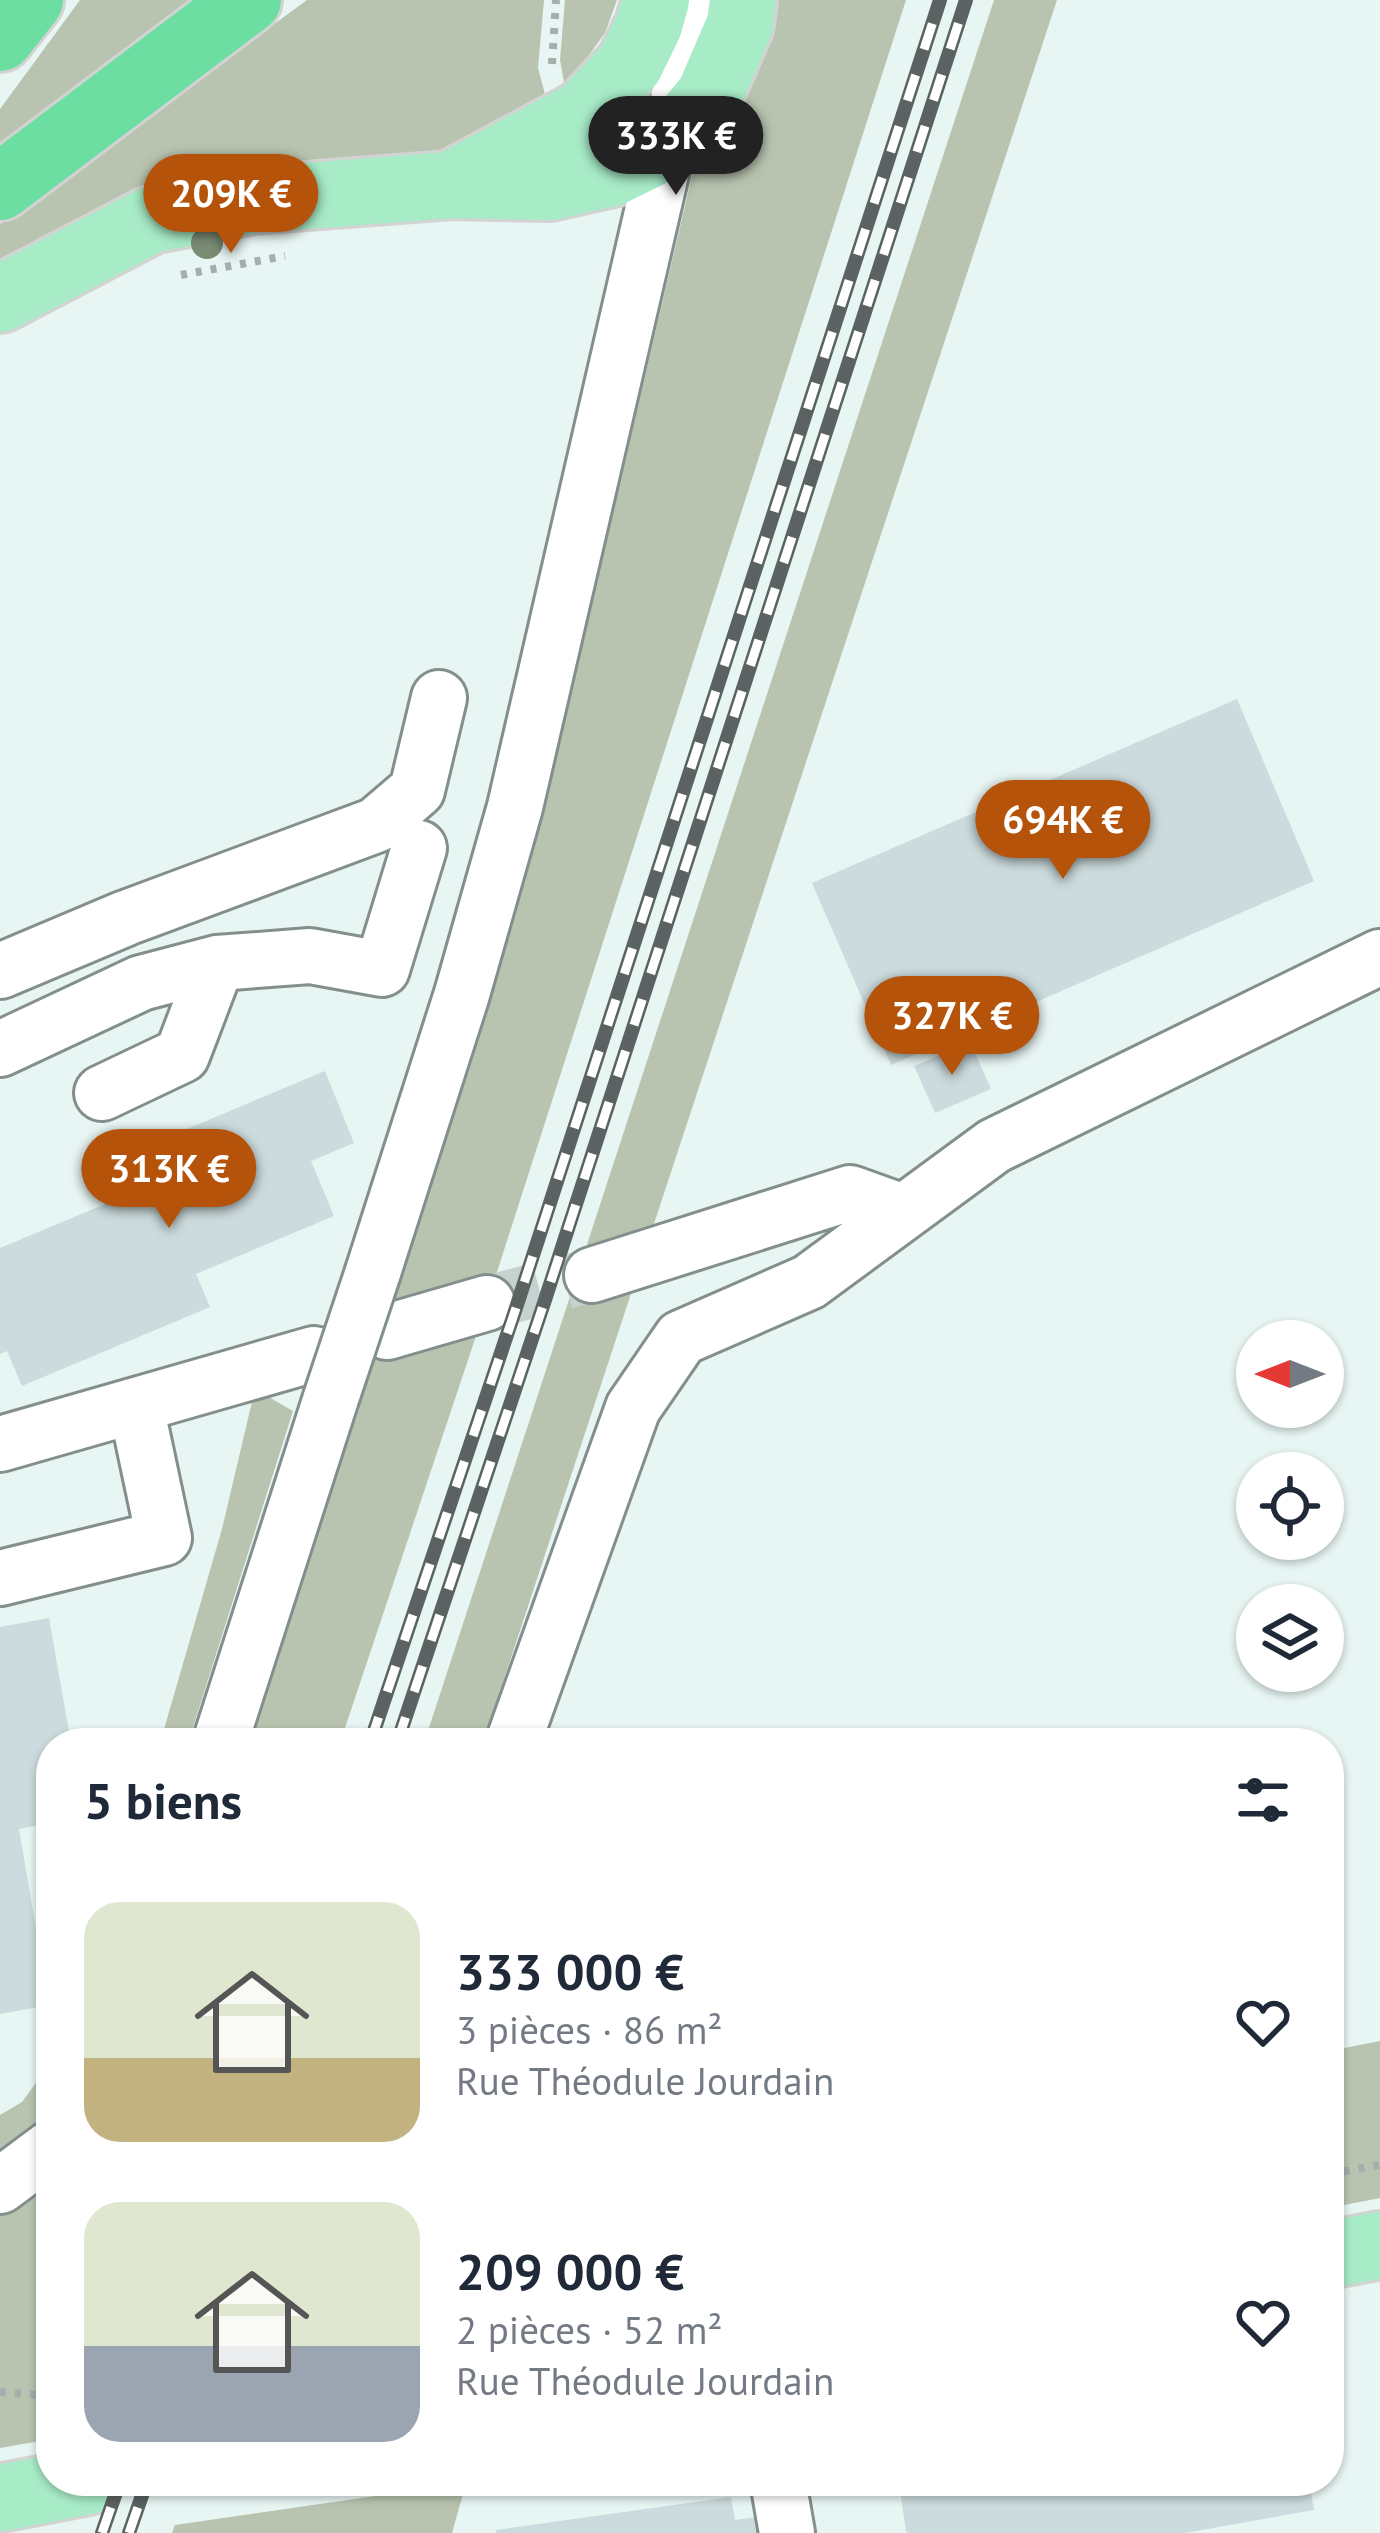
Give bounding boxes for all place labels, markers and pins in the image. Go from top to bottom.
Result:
pin: 333K € [578,96,774,198]
pin: 209K € [133,154,329,256]
pin: 694K € [965,780,1161,882]
pin: 327K € [854,976,1050,1078]
pin: 313K € [71,1129,267,1231]

